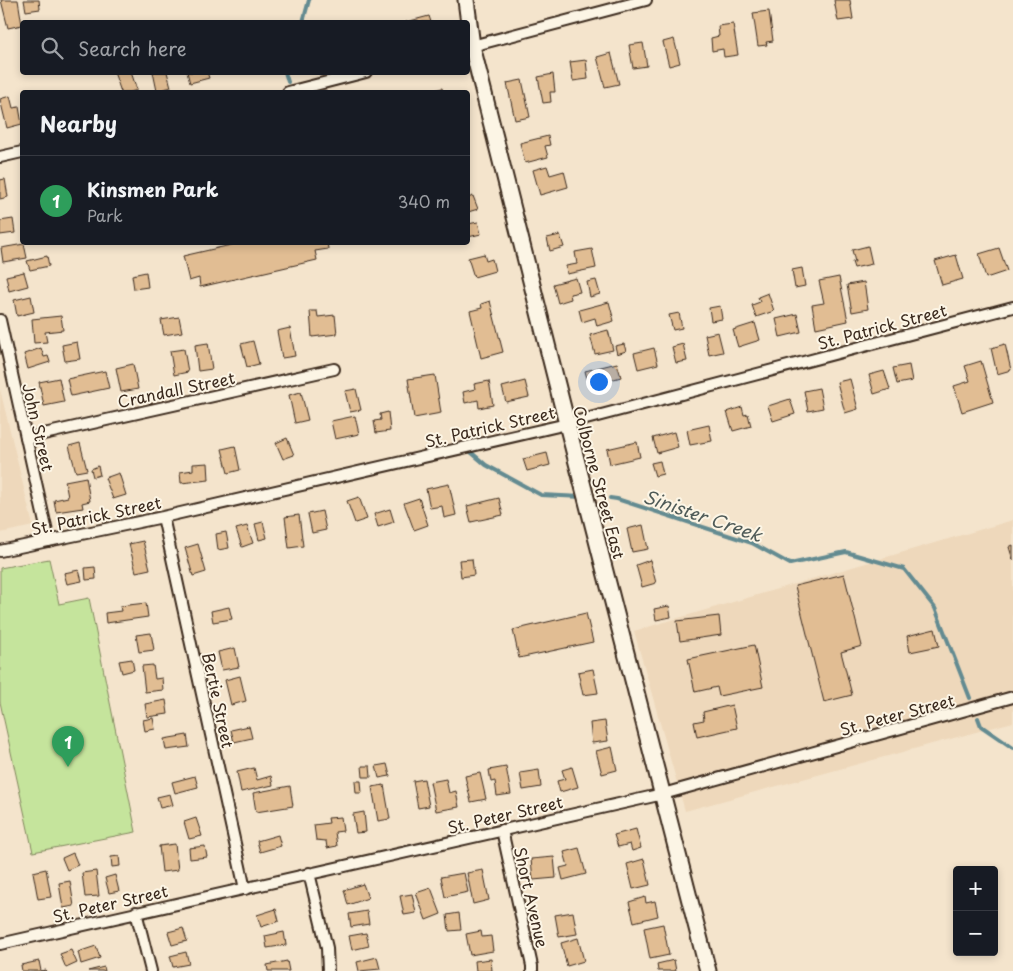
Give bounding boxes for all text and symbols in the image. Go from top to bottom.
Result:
search box [20,20,470,75]
icon: search [38,34,66,62]
text: Search here [78,34,187,62]
text: Nearby [40,107,117,139]
text: Kinsmen Park [87,175,218,203]
text: 1 [52,189,60,213]
text: 340 m [398,189,450,213]
text: Park [87,203,123,227]
street label: St. Patrick Street [815,297,950,355]
street label: Crandall Street [115,365,237,413]
your location [586,369,612,395]
street label: John Street [17,380,61,474]
street label: St. Patrick Street [423,399,558,453]
street label: Colborne Street East [568,403,632,561]
water label: Sinister Creek [640,482,767,548]
street label: St. Patrick Street [29,489,164,541]
street label: Bertie Street [197,650,241,750]
street label: St. Peter Street [837,687,957,741]
pin: 1 [52,726,84,767]
street label: St. Peter Street [445,789,565,839]
street label: Short Avenue [509,844,555,950]
map controls [953,866,998,956]
button: + [953,866,998,911]
street label: St. Peter Street [50,878,170,928]
button: − [953,911,998,956]

